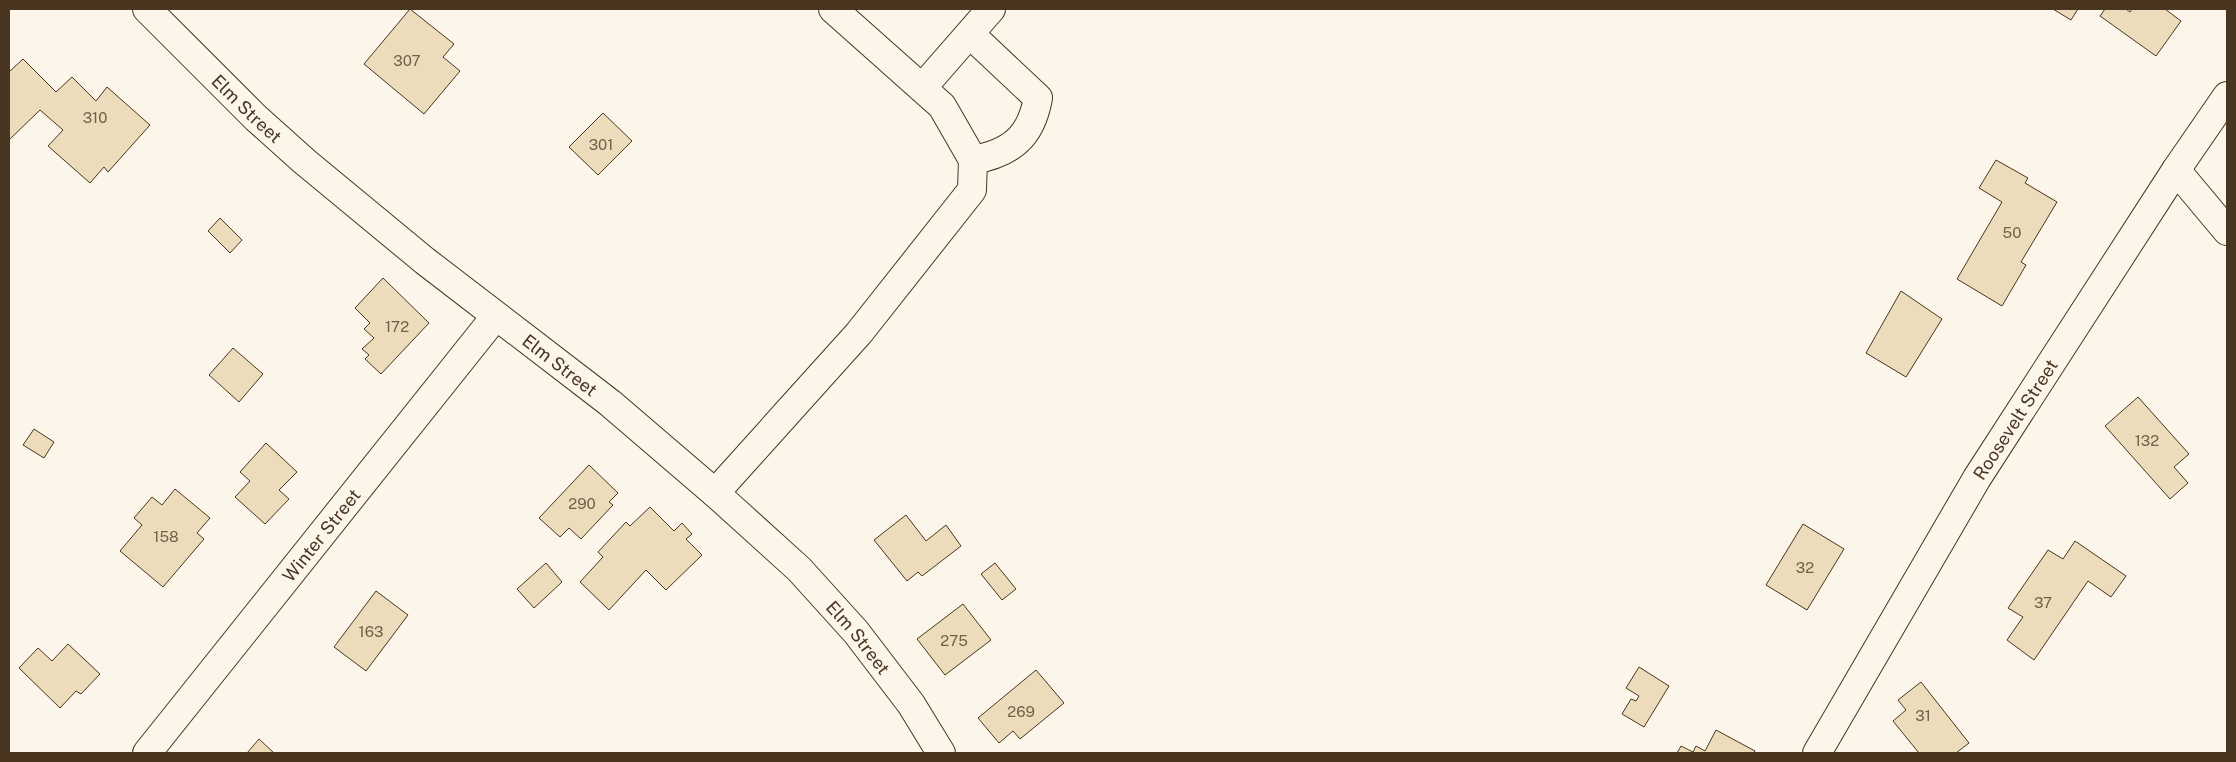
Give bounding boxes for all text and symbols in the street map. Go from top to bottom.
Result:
house number: 307 [393,52,421,69]
street label: Elm Street [208,70,286,147]
house number: 310 [83,109,107,126]
house number: 301 [589,136,613,153]
house number: 50 [2003,224,2021,241]
house number: 172 [385,318,409,335]
street label: Elm Street [519,329,602,400]
street label: Roosevelt Street [1968,355,2061,484]
house number: 132 [2135,432,2159,449]
street label: Winter Street [278,484,364,586]
house number: 290 [568,495,596,512]
house number: 158 [153,528,179,545]
house number: 32 [1796,559,1814,576]
house number: 37 [2034,594,2052,611]
street label: Elm Street [822,596,895,678]
house number: 163 [359,623,383,640]
house number: 275 [940,632,968,649]
house number: 269 [1007,703,1035,720]
house number: 31 [1915,707,1931,724]

